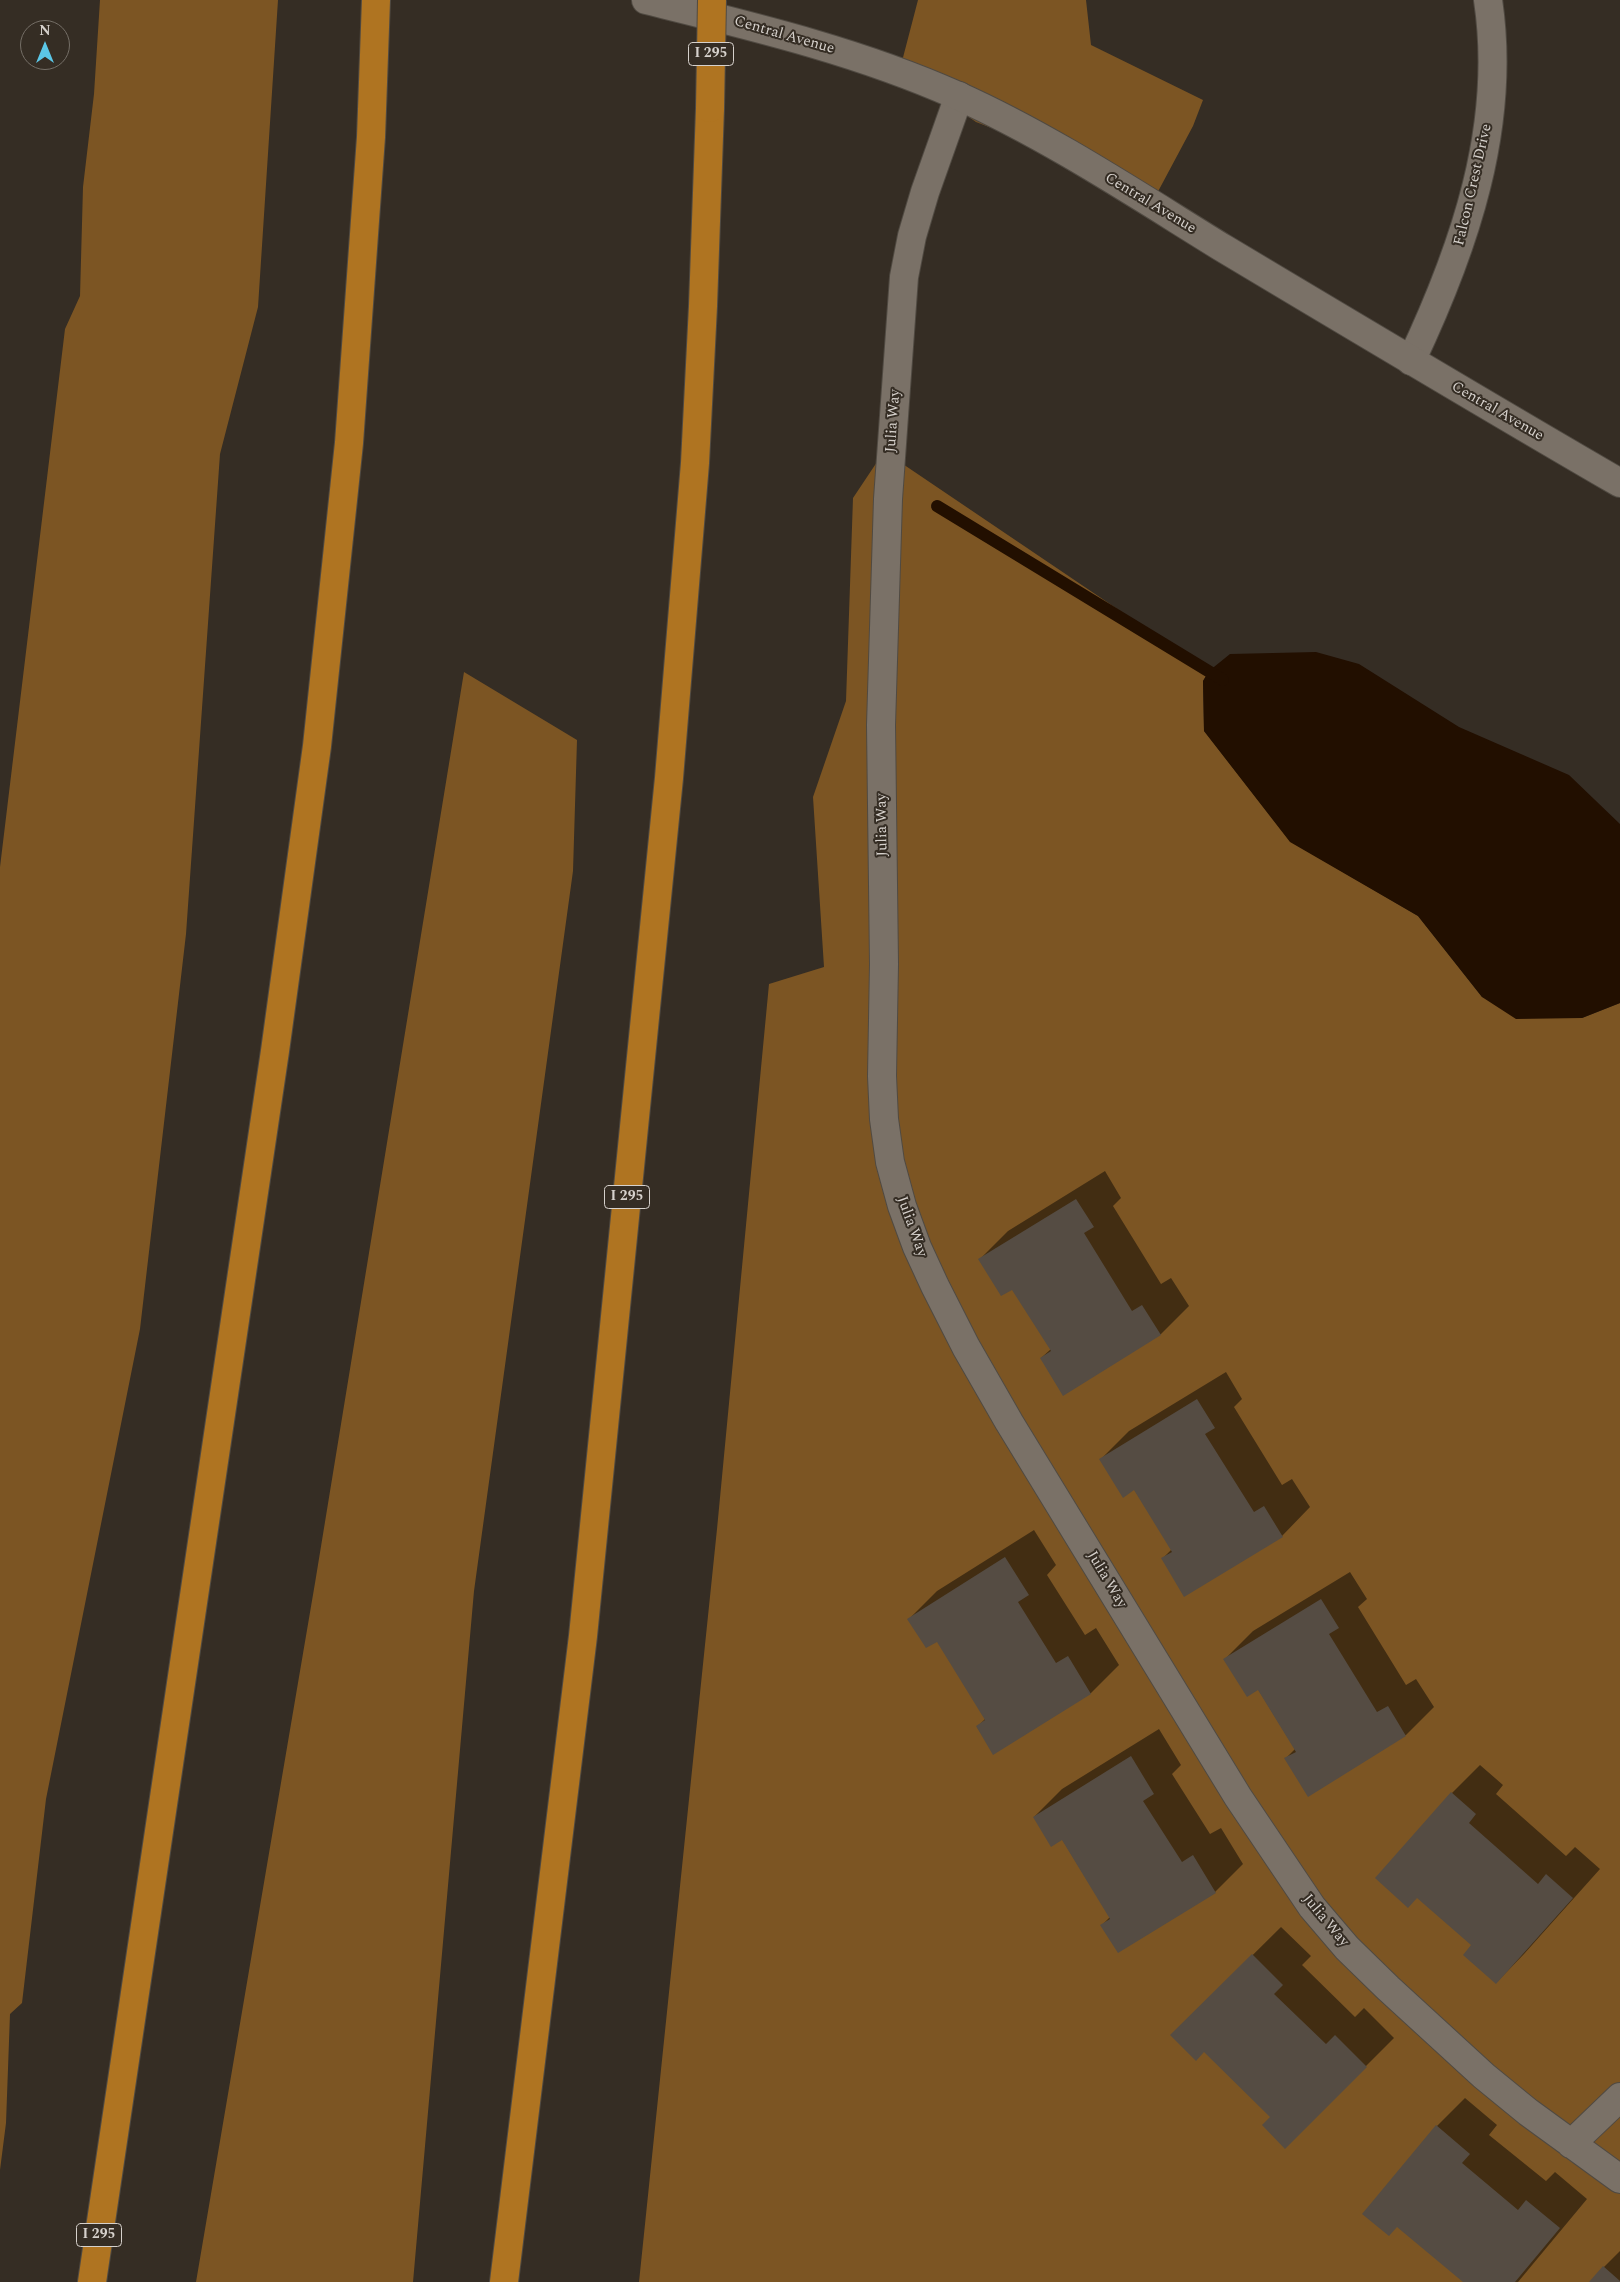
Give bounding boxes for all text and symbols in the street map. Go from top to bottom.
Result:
street label: Central Avenue [732,13,836,59]
north arrow [20,20,70,70]
text: N [39,20,51,41]
road number: I 295 [688,42,734,66]
street label: Falcon Crest Drive [1451,122,1497,248]
street label: Central Avenue [1101,170,1199,238]
street label: Central Avenue [1448,378,1546,446]
street label: Julia Way [883,389,905,453]
street label: Julia Way [873,793,893,857]
road number: I 295 [604,1186,650,1208]
street label: Julia Way [892,1194,930,1260]
street label: Julia Way [1082,1548,1130,1612]
street label: Julia Way [1298,1891,1352,1951]
road number: I 295 [76,2224,122,2246]

